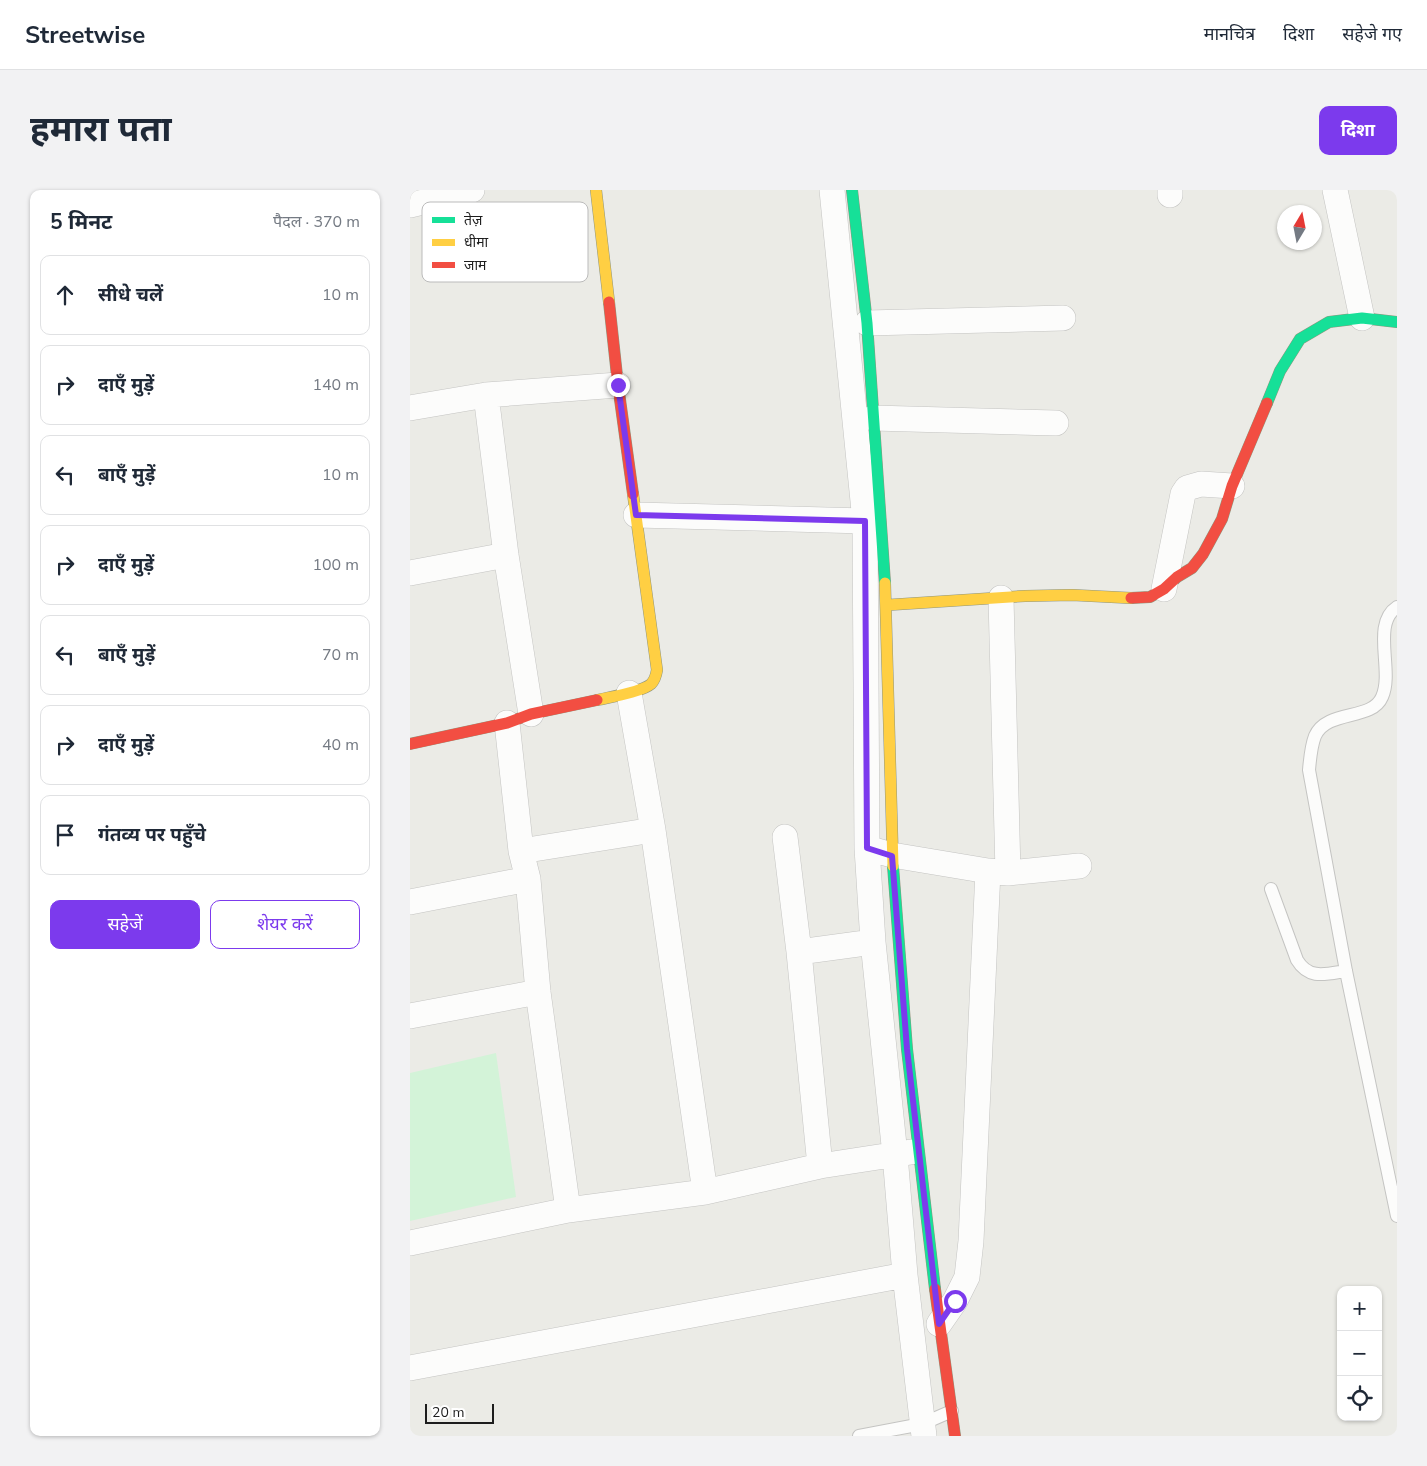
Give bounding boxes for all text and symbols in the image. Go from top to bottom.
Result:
text: Streetwise [25,19,145,51]
text: मानचित्र [1204,22,1255,46]
text: दिशा [1283,22,1314,46]
text: सहेजे गए [1342,22,1402,46]
text: हमारा पता [30,106,172,153]
button: दिशा [1319,106,1397,155]
legend [422,202,588,282]
north arrow [1277,205,1322,250]
text: 5 मिनट [50,208,112,236]
text: पैदल · 370 m [273,211,360,233]
text: तेज़ [464,211,483,230]
text: धीमा [464,233,489,252]
text: जाम [464,256,487,275]
icon: ahead [51,281,79,309]
text: सीधे चलें [98,282,163,308]
text: 10 m [322,284,359,306]
icon: right [51,371,79,399]
text: दाएँ मुड़ें [98,372,154,398]
text: 140 m [312,374,359,396]
route end [607,374,630,397]
icon: left [51,461,79,489]
text: बाएँ मुड़ें [98,462,155,488]
text: 10 m [322,464,359,486]
icon: right [51,551,79,579]
text: दाएँ मुड़ें [98,552,154,578]
text: 100 m [312,554,359,576]
icon: left [51,641,79,669]
text: बाएँ मुड़ें [98,642,155,668]
text: 70 m [322,644,359,666]
icon: right [51,731,79,759]
text: दाएँ मुड़ें [98,732,154,758]
text: 40 m [322,734,359,756]
icon: arrive [51,821,79,849]
text: गंतव्य पर पहुँचे [98,822,206,848]
button: सहेजें [50,900,200,949]
button: शेयर करें [210,900,360,949]
map controls [1337,1286,1382,1421]
button: + [1337,1286,1382,1331]
route start [944,1290,967,1313]
button: − [1337,1331,1382,1376]
button: locate [1337,1376,1382,1421]
scale bar [425,1401,494,1424]
text: 20 m [432,1403,464,1422]

